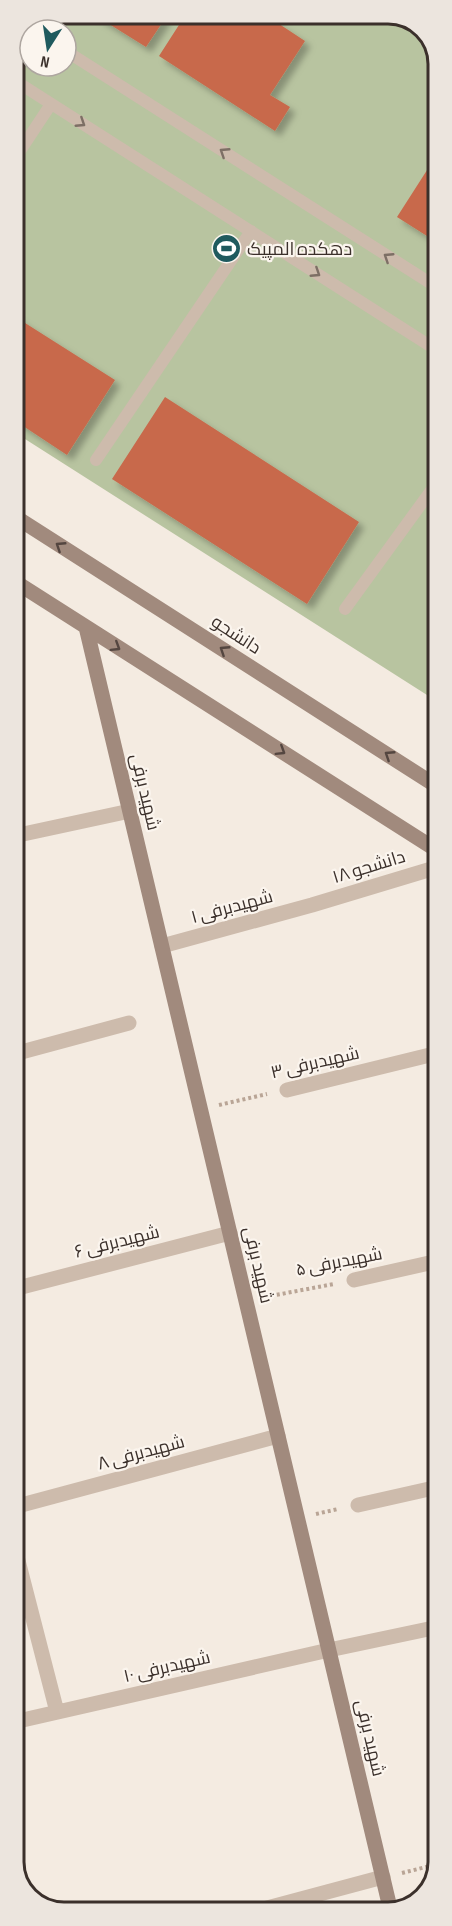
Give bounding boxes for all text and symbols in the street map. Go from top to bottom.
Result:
north arrow [18,18,78,78]
text: N [39,51,51,71]
one-way arrow [74,115,85,126]
one-way arrow [220,147,230,159]
sports icon: دهکده المپیک [210,233,242,265]
place label: دهکده المپیک [247,239,352,260]
one-way arrow [384,253,395,264]
one-way arrow [309,266,320,277]
one-way arrow [56,541,66,553]
street label: دانشجو [207,611,265,659]
one-way arrow [110,639,120,651]
one-way arrow [220,646,230,658]
one-way arrow [275,744,285,756]
street label: شهید برفی [126,752,164,832]
one-way arrow [384,752,395,763]
street label: دانشجو ۱۸ [330,846,408,888]
street label: شهیدبرفی ۱ [189,886,275,928]
street label: شهیدبرفی ۳ [269,1043,361,1083]
street label: شهیدبرفی ۶ [72,1221,162,1263]
street label: شهید برفی [239,1225,277,1305]
street label: شهیدبرفی ۵ [294,1243,384,1281]
street label: شهیدبرفی ۸ [95,1431,187,1475]
street label: شهیدبرفی ۱۰ [122,1647,212,1687]
street label: شهید برفی [351,1698,389,1778]

